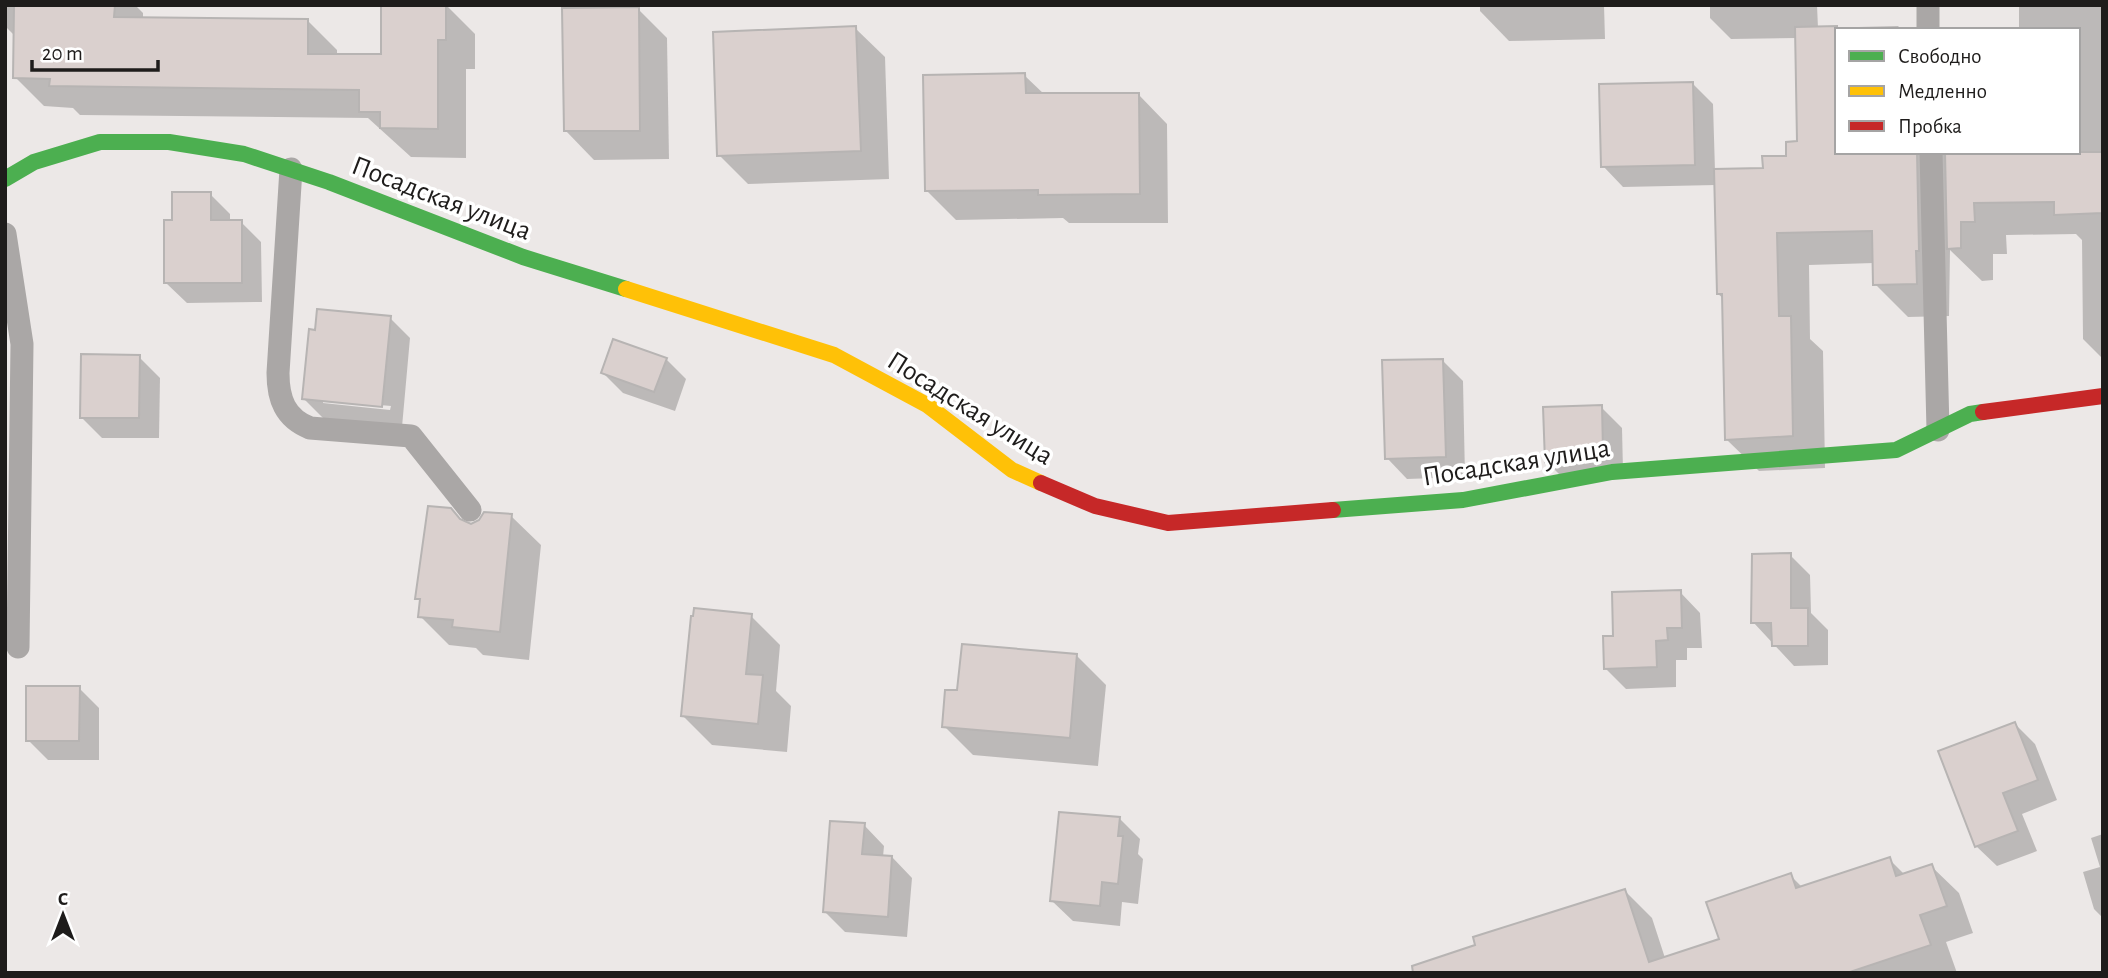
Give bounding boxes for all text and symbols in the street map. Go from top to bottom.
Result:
scale bar [32,28,158,72]
legend [1835,28,2080,154]
text: 20 m [42,43,83,64]
text: Свободно [1898,46,1982,67]
text: Медленно [1898,81,1987,102]
text: Пробка [1898,116,1962,137]
street label: Посадская улица [348,152,535,246]
street label: Посадская улица [882,347,1058,471]
street label: Посадская улица [1420,434,1612,492]
north arrow [28,880,98,950]
text: С [58,890,68,909]

